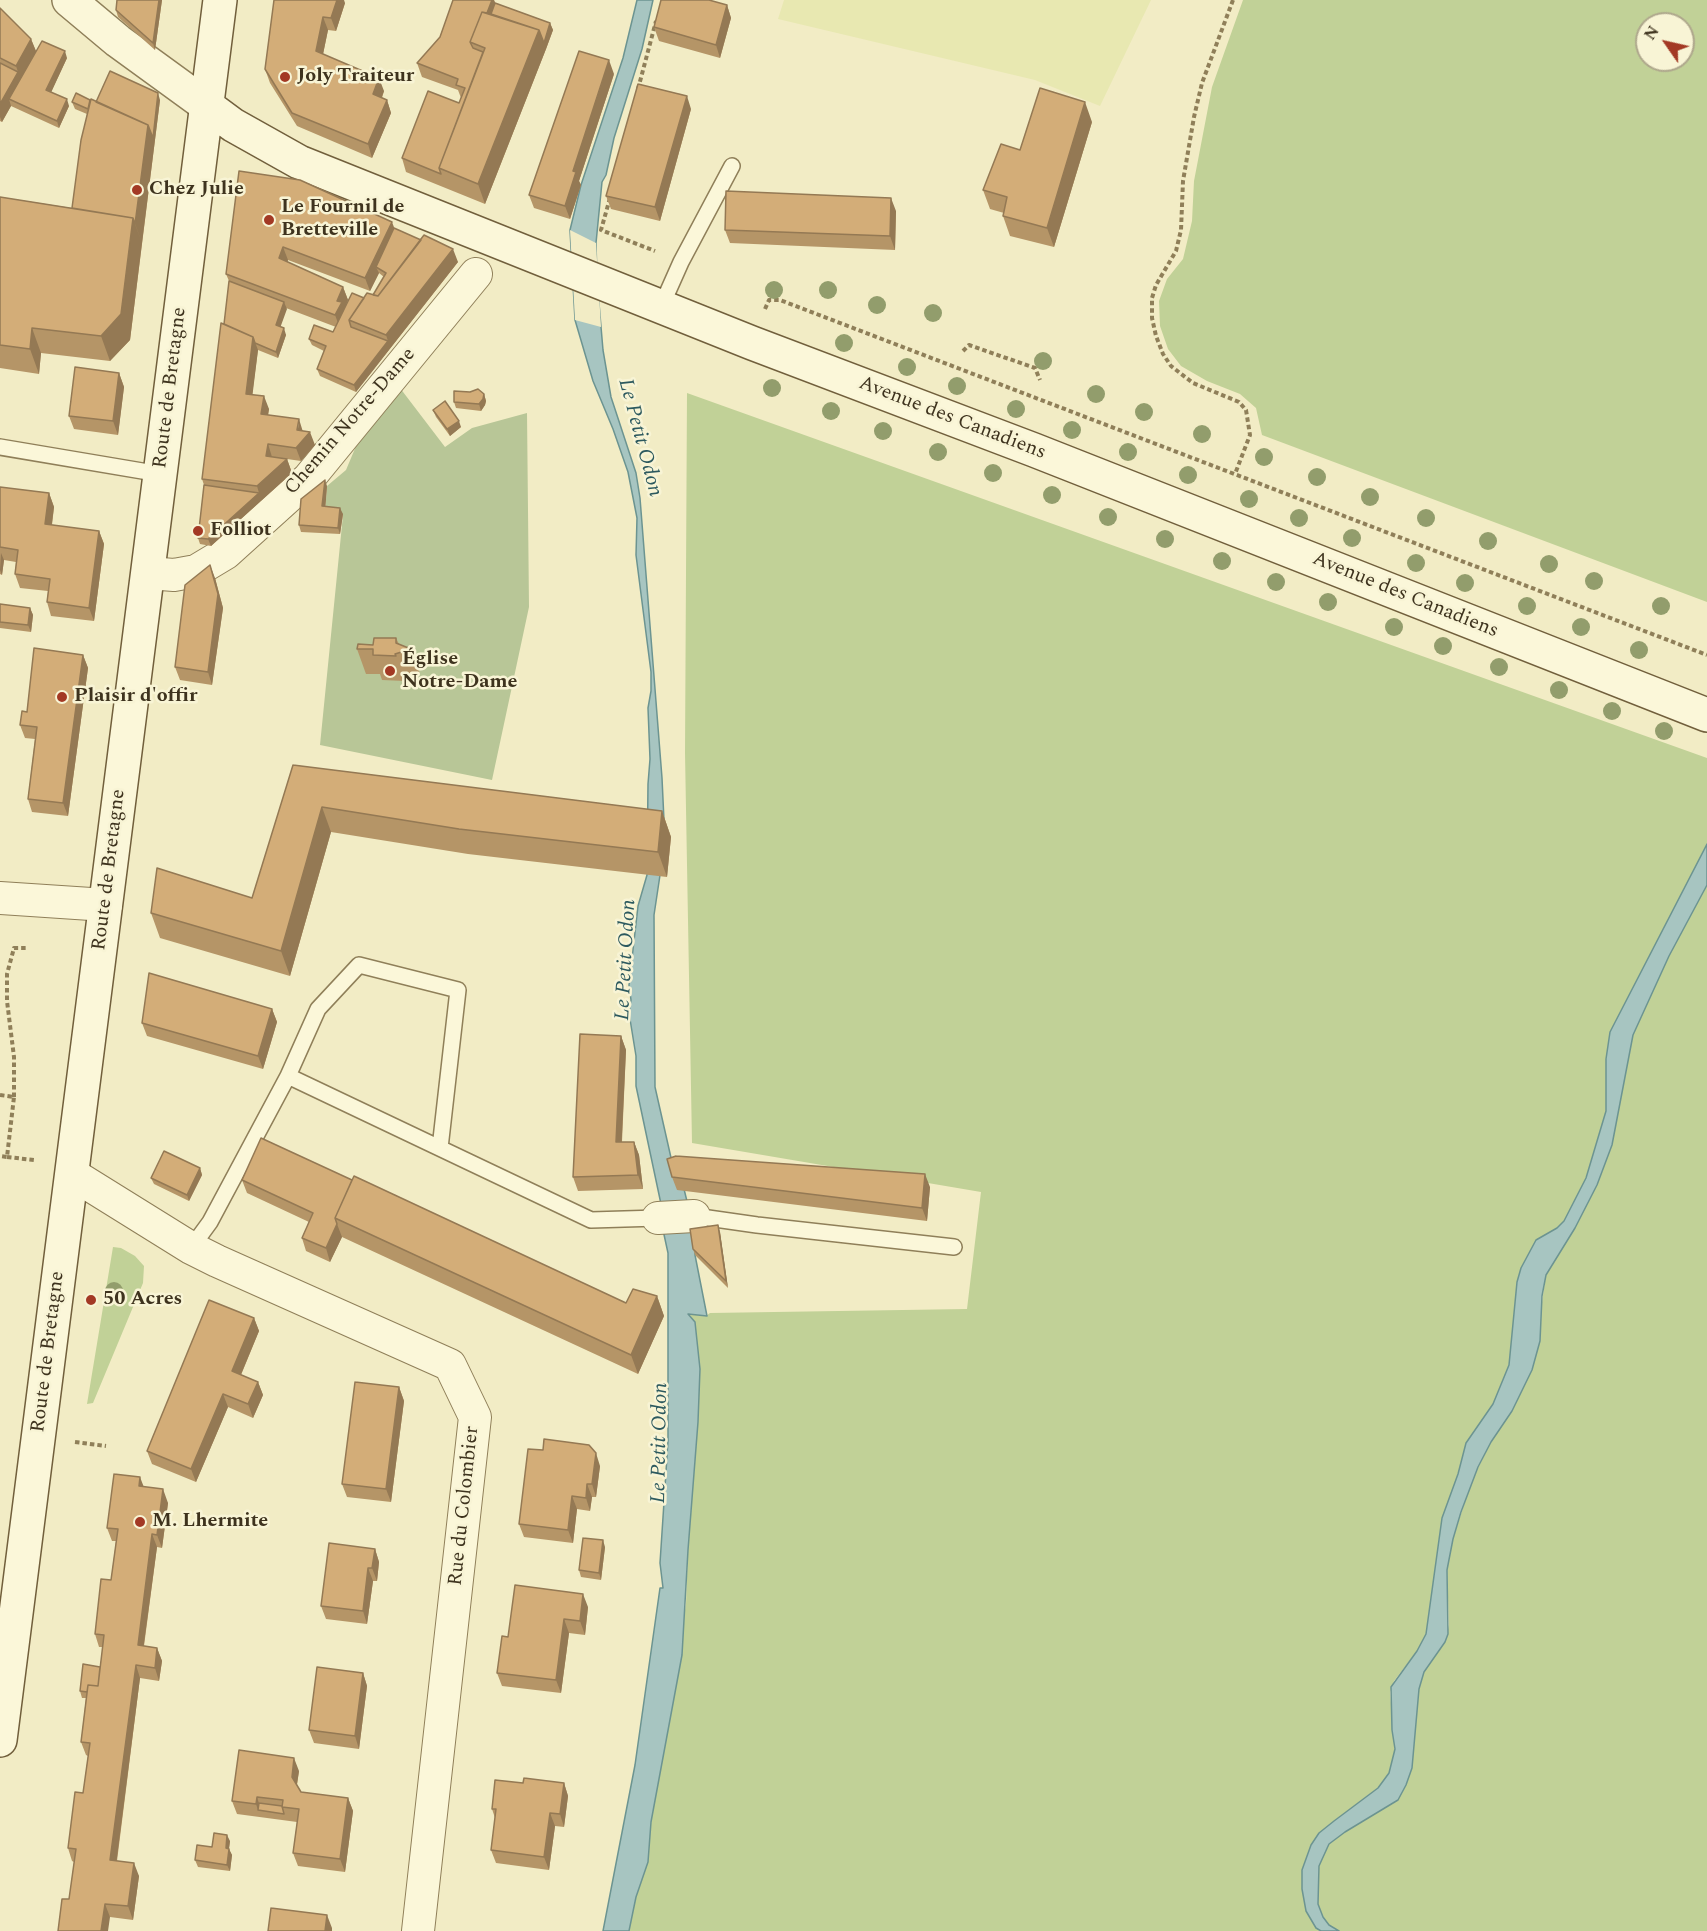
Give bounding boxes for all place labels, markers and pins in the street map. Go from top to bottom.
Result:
place label: Joly Traiteur [297,65,414,89]
marker: Joly Traiteur [278,70,292,84]
place label: Chez Julie [149,178,244,202]
marker: Chez Julie [130,183,144,197]
place label: Le Fournil de Bretteville [281,196,404,243]
marker: Le Fournil de Bretteville [262,213,276,227]
place label: Folliot [210,519,272,543]
marker: Folliot [191,524,205,538]
place label: Église Notre-Dame [402,648,517,695]
marker: Église Notre-Dame [383,664,397,678]
place label: Plaisir d'offir [74,685,198,709]
marker: Plaisir d'offir [55,690,69,704]
place label: 50 Acres [103,1288,182,1312]
marker: 50 Acres [84,1293,98,1307]
place label: M. Lhermite [152,1510,268,1534]
marker: M. Lhermite [133,1515,147,1529]

